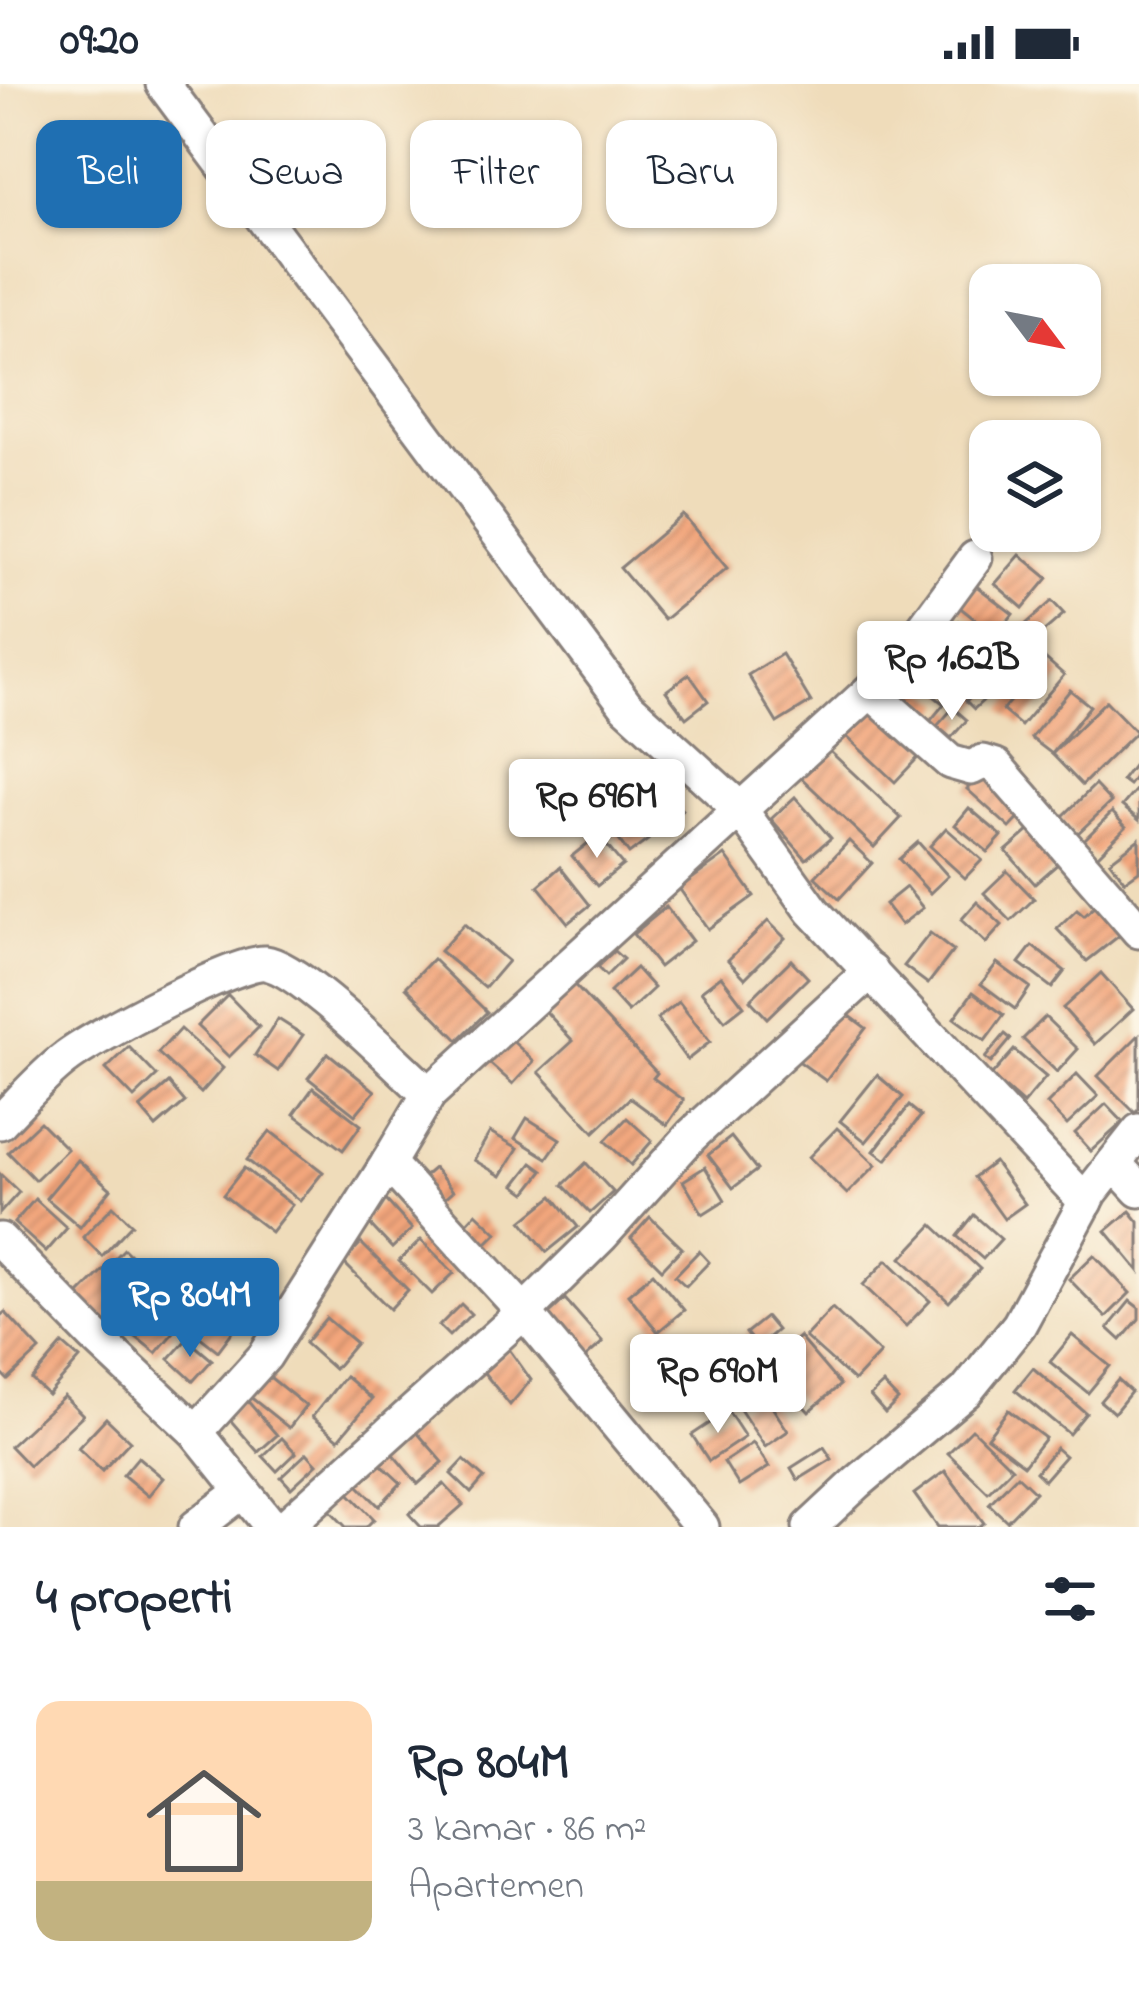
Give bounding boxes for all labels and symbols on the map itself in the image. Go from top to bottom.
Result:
north arrow [969,264,1101,396]
pin: Rp 1.62B [828,621,1076,723]
pin: Rp 696M [486,759,708,861]
pin: Rp 804M [79,1258,301,1360]
pin: Rp 690M [607,1334,829,1436]

